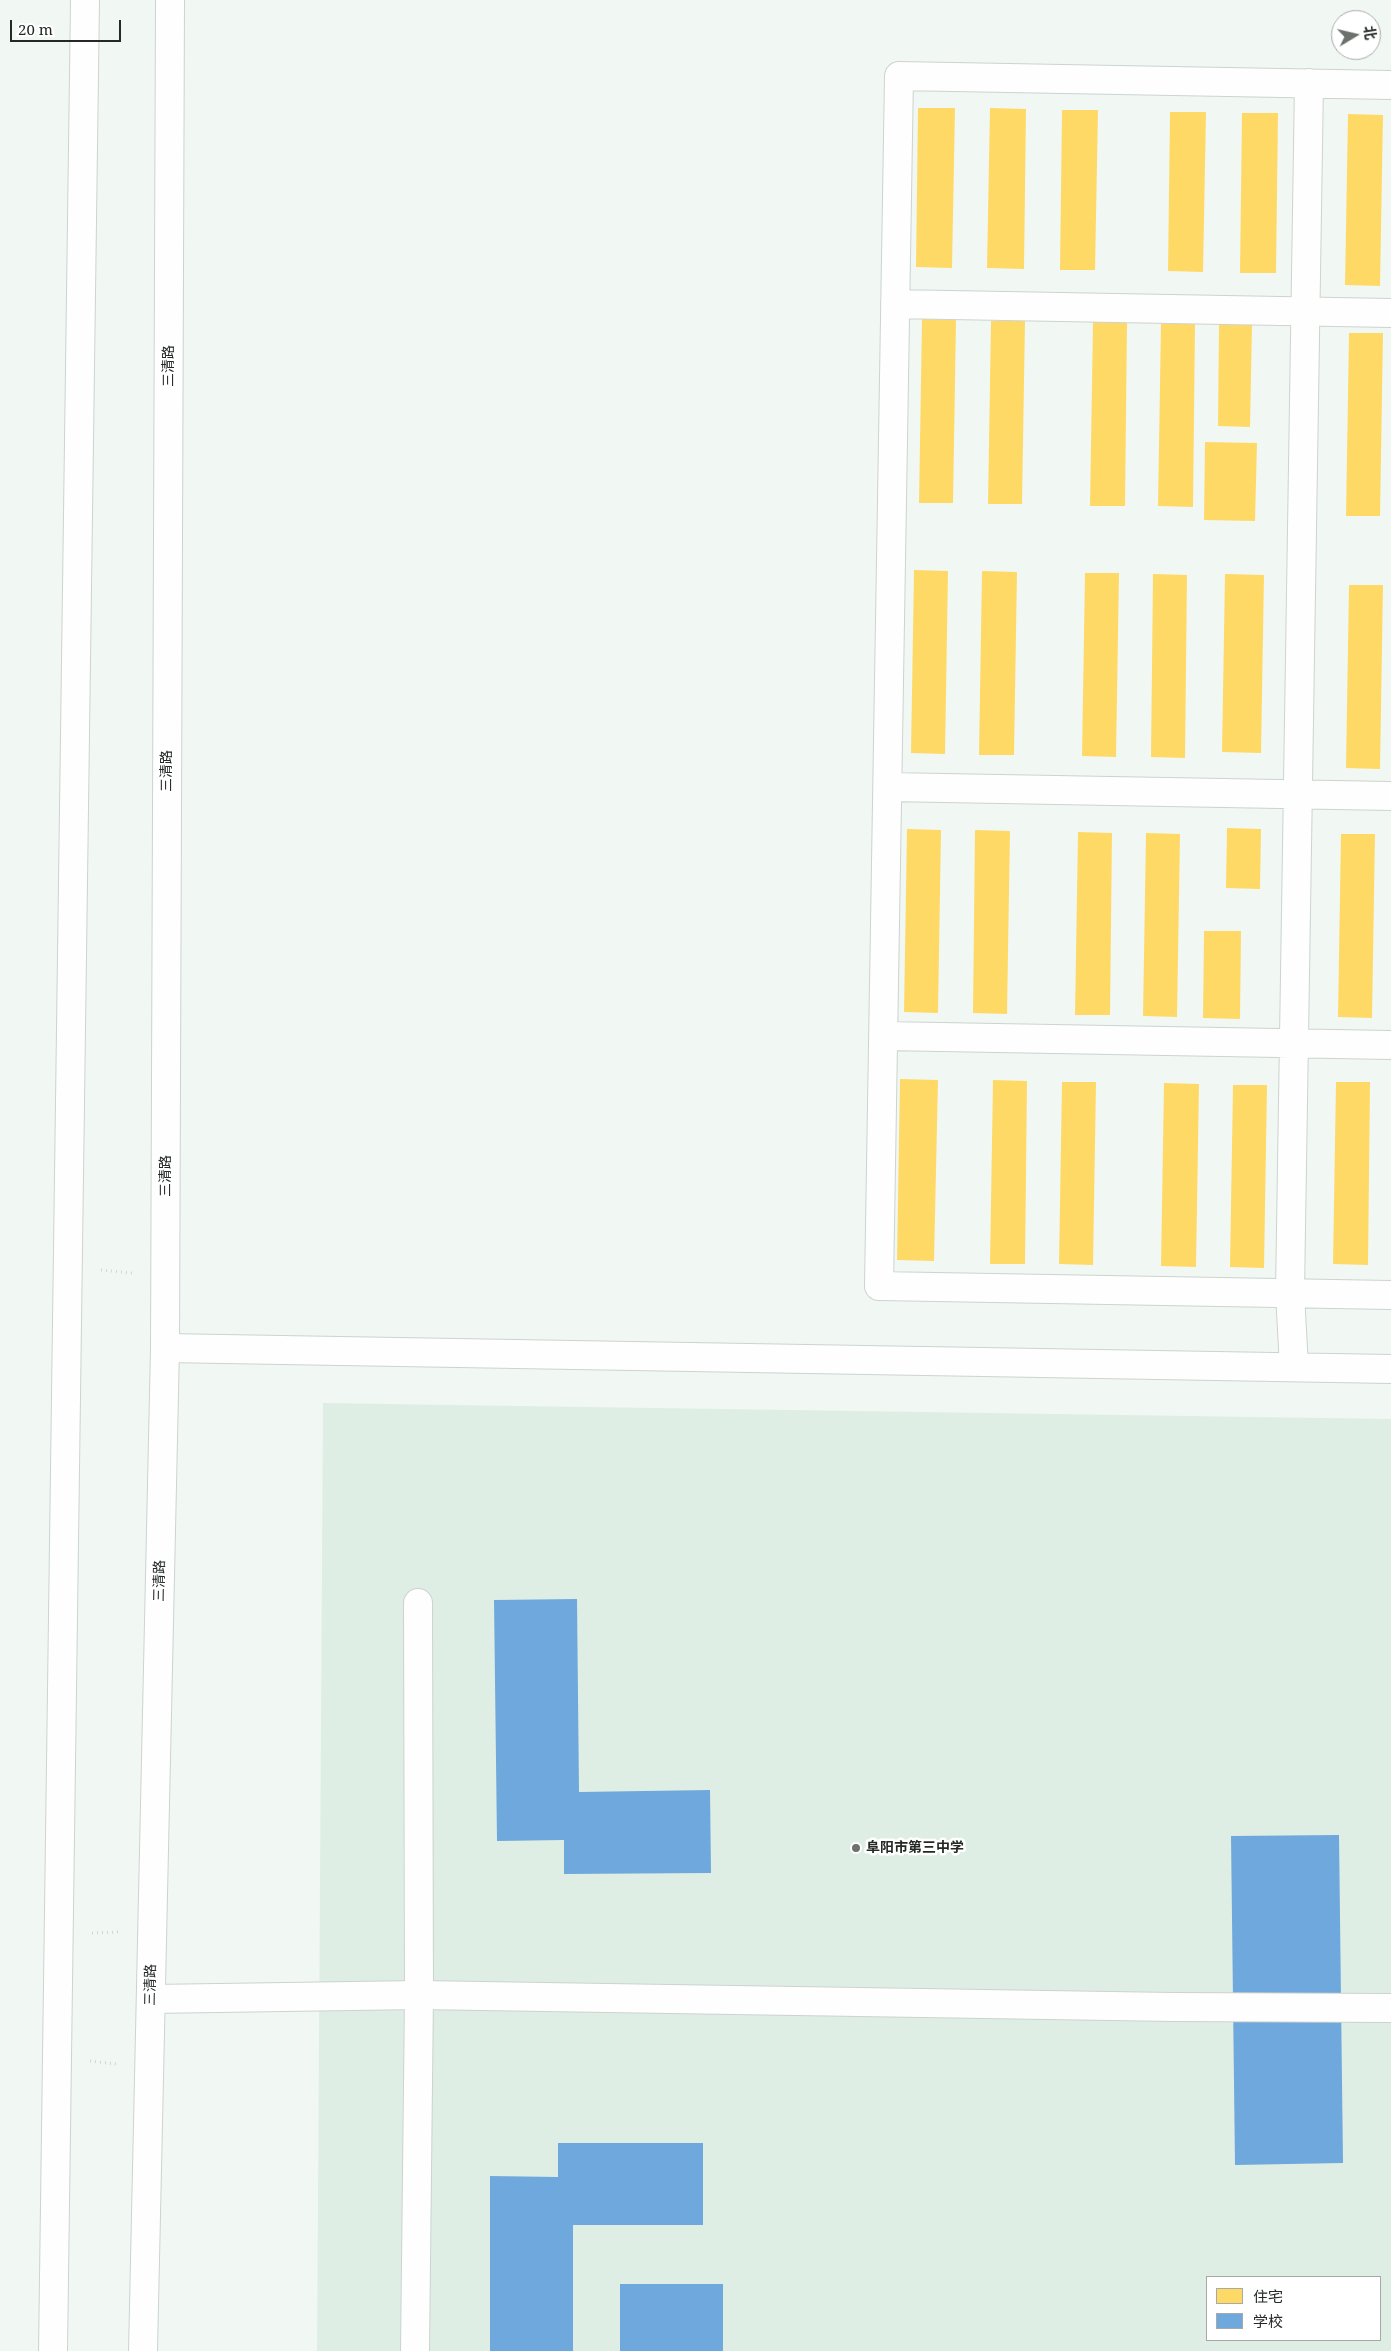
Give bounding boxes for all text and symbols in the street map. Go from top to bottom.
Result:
scale bar [12,10,124,42]
north arrow [1331,10,1381,60]
text: 20 m [18,19,53,39]
text: 北 [1360,24,1381,41]
street label: 三清路 [161,345,177,387]
street label: 三清路 [159,750,175,792]
street label: 三清路 [158,1155,174,1197]
street label: 三清路 [151,1560,169,1602]
place label: 阜阳市第三中学 [866,1840,964,1856]
marker: 阜阳市第三中学 [850,1842,862,1854]
street label: 三清路 [142,1964,160,2006]
legend [1206,2276,1381,2341]
text: 住宅 [1253,2286,1283,2306]
text: 学校 [1253,2311,1283,2331]

